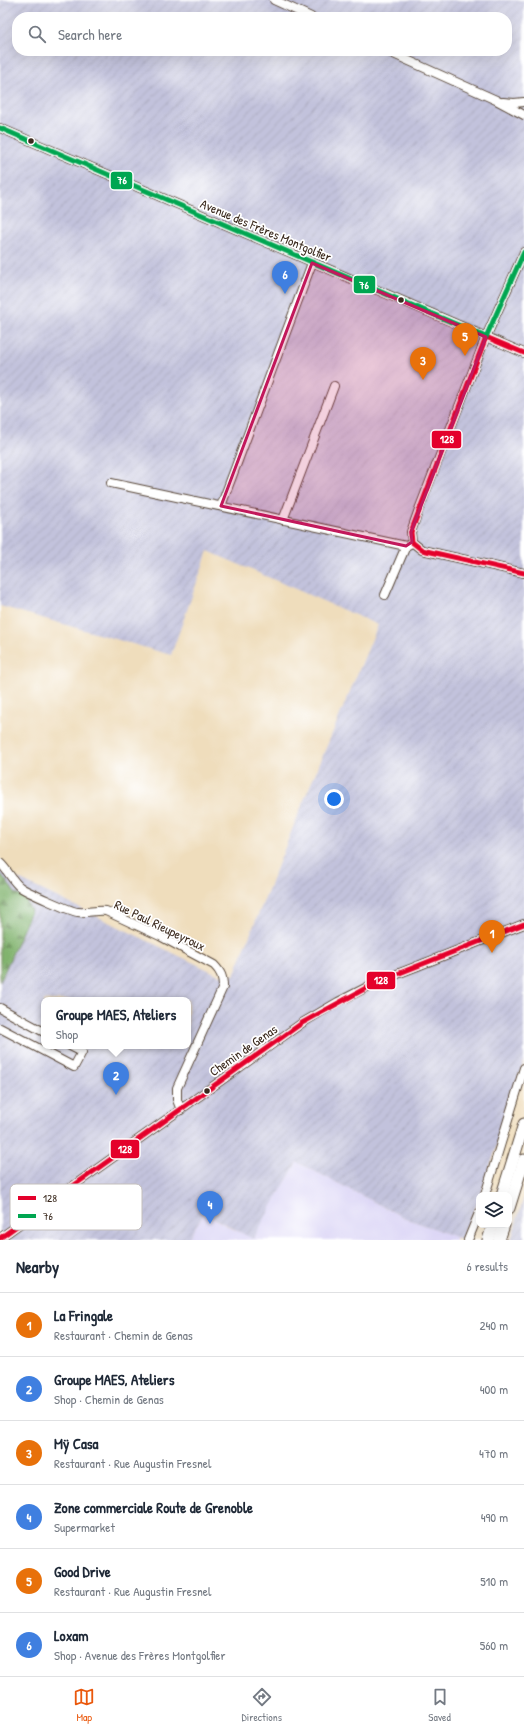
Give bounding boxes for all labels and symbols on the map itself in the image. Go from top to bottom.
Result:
unlabelled marker [26,136,36,146]
line badge: 76 [110,171,133,190]
text: 76 [116,173,128,187]
street label: Avenue des Frères Montgolfier [198,194,334,266]
pin: 6 [272,261,298,294]
line badge: 76 [353,275,376,294]
text: 76 [358,278,370,292]
unlabelled marker [396,295,406,305]
pin: 5 [452,323,478,356]
pin: 3 [410,347,436,380]
line badge: 128 [431,430,462,449]
text: 128 [440,432,454,446]
your location [324,789,344,809]
street label: Rue Paul Rieupeyroux [112,895,209,955]
pin: 1 [479,920,505,953]
line badge: 128 [366,971,396,990]
text: 128 [374,973,388,987]
street label: Chemin de Genas [205,1020,281,1080]
pin: 2 [103,1062,129,1095]
unlabelled marker [202,1086,212,1096]
line badge: 128 [110,1139,140,1159]
text: 128 [118,1142,132,1156]
legend [10,1184,142,1230]
text: 128 [43,1191,57,1205]
pin: 4 [197,1191,223,1224]
text: 76 [43,1209,53,1223]

